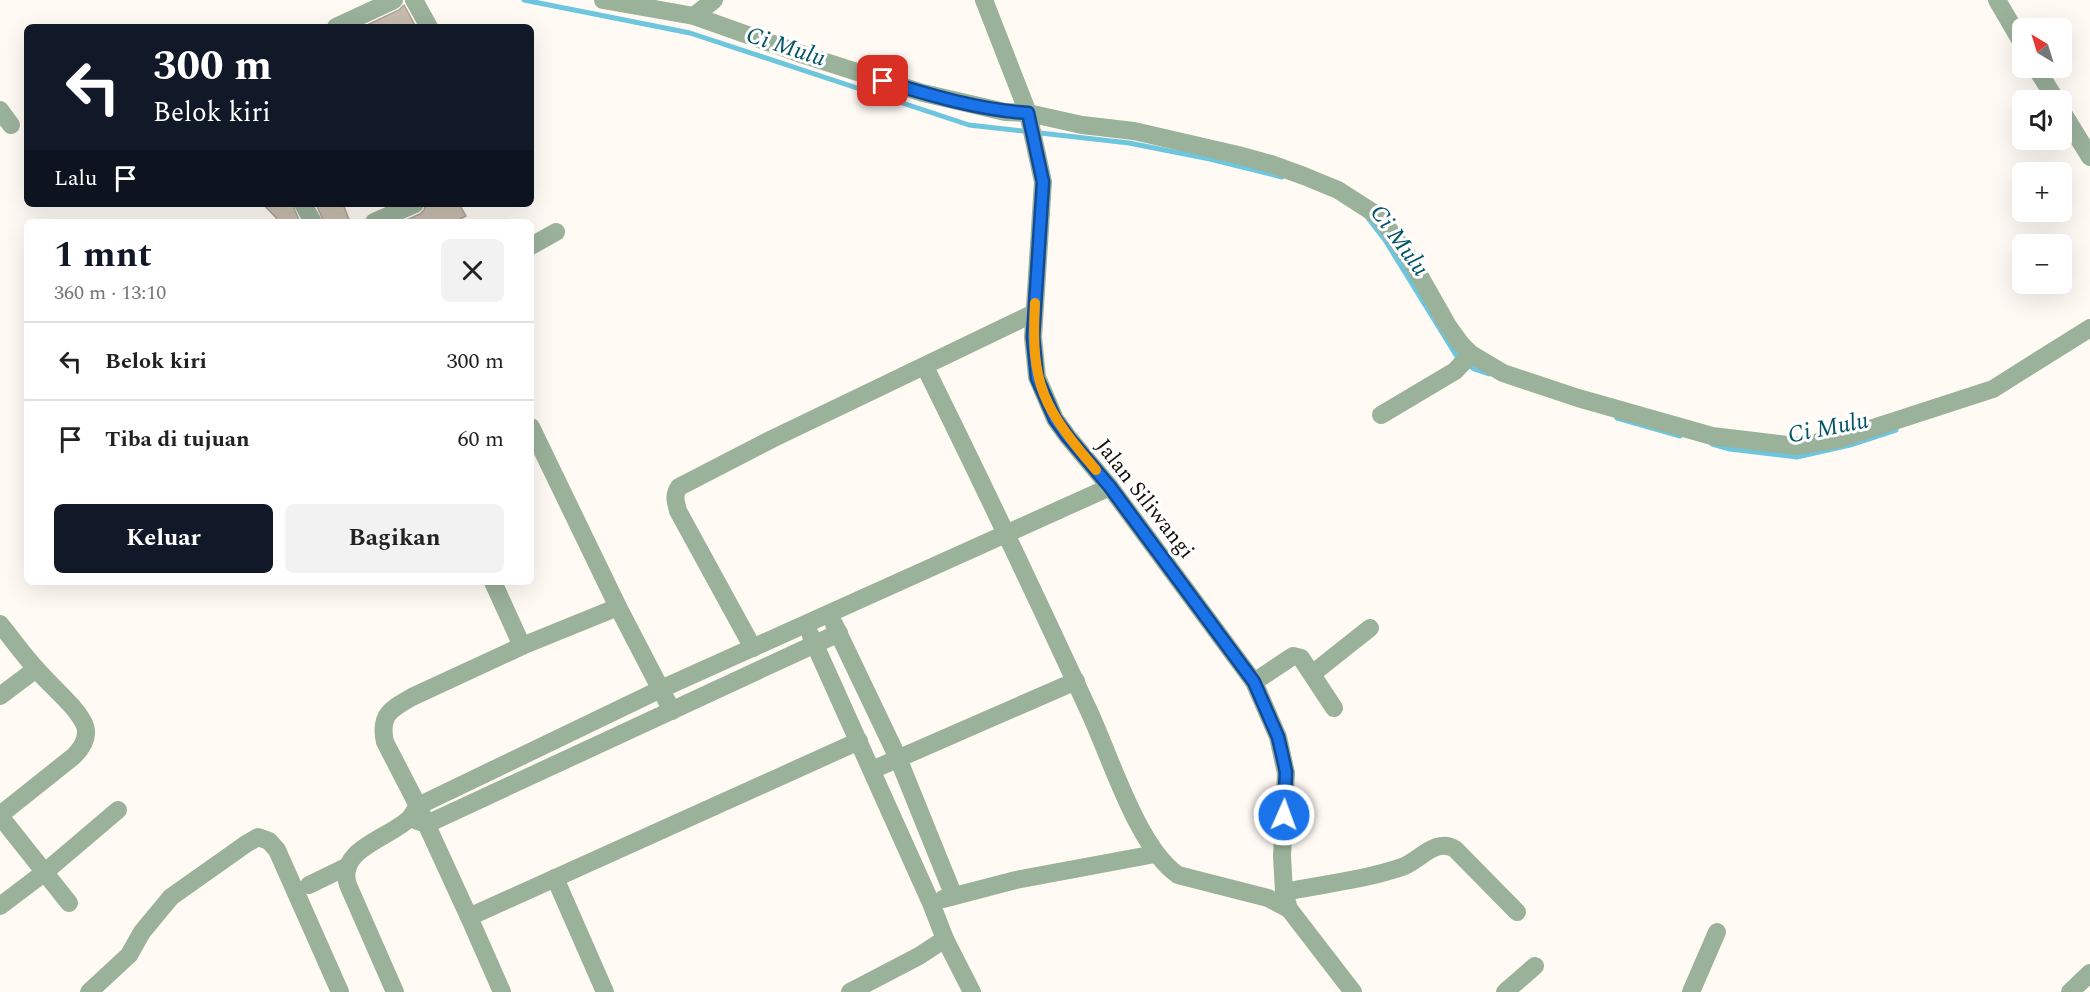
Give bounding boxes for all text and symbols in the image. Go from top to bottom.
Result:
water label: Ci Mulu [741,17,830,77]
north arrow [2012,18,2072,78]
map controls [2012,18,2072,294]
text: 300 m [153,35,272,98]
icon: left [54,48,132,126]
pin [857,55,908,106]
icon: arrive [866,64,899,97]
button: sound [2012,90,2072,150]
text: Belok kiri [153,92,271,134]
text: Lalu [54,162,97,195]
icon: arrive [109,162,142,195]
button: + [2012,162,2072,222]
water label: Ci Mulu [1361,197,1438,285]
text: 1 mnt [54,228,152,283]
button: − [2012,234,2072,294]
button: close [441,239,504,302]
text: 360 m · 13:10 [54,278,166,308]
icon: left [54,345,87,378]
text: Belok kiri [105,345,207,378]
text: 300 m [447,345,504,378]
water label: Ci Mulu [1785,402,1872,453]
icon: arrive [54,423,87,456]
text: Tiba di tujuan [105,423,250,456]
text: 60 m [458,423,504,456]
street label: Jalan Siliwangi [1087,432,1202,566]
button: Keluar [54,504,273,573]
button: Bagikan [285,504,504,573]
position arrow [1252,783,1316,847]

